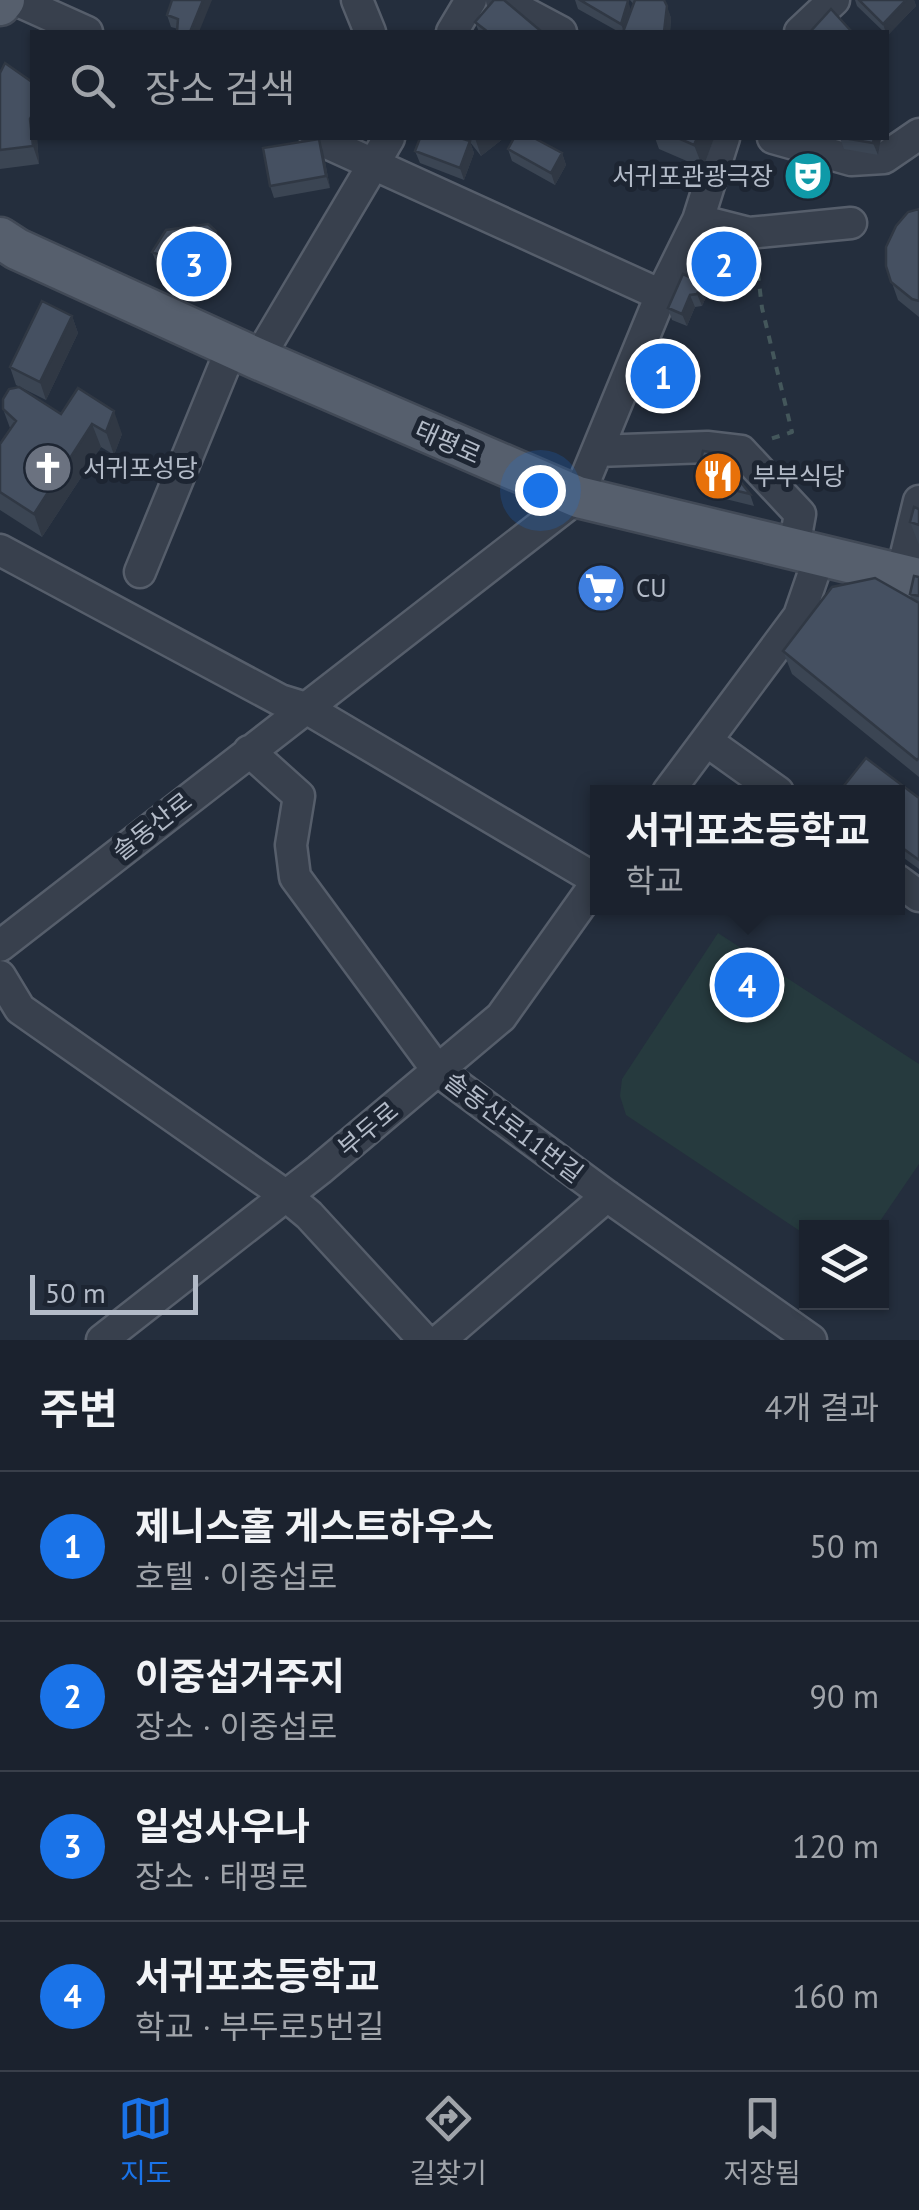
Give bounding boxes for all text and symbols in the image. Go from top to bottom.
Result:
search box [30,30,889,140]
icon: search [65,58,120,113]
text: 장소 검색 [145,63,295,112]
theatre icon: 서귀포관광극장 [782,150,834,202]
place label: 서귀포관광극장 [612,160,773,192]
pin: 3 [162,226,226,302]
pin: 2 [692,226,756,302]
pin: 1 [630,338,696,414]
street label: 태평로 [410,413,486,471]
church icon: 서귀포성당 [22,442,74,494]
restaurant icon: 부부식당 [692,450,744,502]
place label: 서귀포성당 [83,452,198,484]
place label: 부부식당 [753,460,845,492]
your location [515,465,566,516]
supermarket icon: CU [575,562,627,614]
place label: CU [636,572,667,604]
street label: 솔동산로 [106,785,198,867]
popup [590,785,905,915]
text: 서귀포초등학교 [625,805,870,854]
text: 학교 [625,859,684,901]
pin: 4 [714,948,780,1022]
street label: 솔동산로11번길 [438,1064,590,1190]
street label: 부두로 [331,1095,405,1163]
map controls [799,1220,889,1310]
button: layers [799,1220,889,1310]
scale bar [30,1270,198,1314]
text: 50 m [45,1274,106,1311]
text: 주변 [40,1381,117,1436]
text: 4개 결과 [765,1386,879,1428]
text: 제니스홀 게스트하우스 [135,1501,494,1550]
text: 1 [63,1525,82,1567]
text: 50 m [810,1525,879,1567]
text: 호텔 · 이중섭로 [135,1555,337,1597]
text: 이중섭거주지 [135,1651,345,1700]
text: 2 [63,1675,82,1717]
text: 90 m [810,1675,879,1717]
text: 장소 · 이중섭로 [135,1705,337,1747]
text: 일성사우나 [135,1801,310,1850]
text: 3 [63,1825,82,1867]
text: 120 m [792,1825,879,1867]
text: 장소 · 태평로 [135,1855,308,1897]
text: 서귀포초등학교 [135,1951,380,2000]
text: 4 [63,1975,82,2017]
text: 160 m [792,1975,879,2017]
text: 학교 · 부두로5번길 [135,2005,384,2047]
tab: 지도 [118,2091,173,2191]
tab: 길찾기 [410,2091,487,2191]
tab: 저장됨 [723,2091,801,2191]

